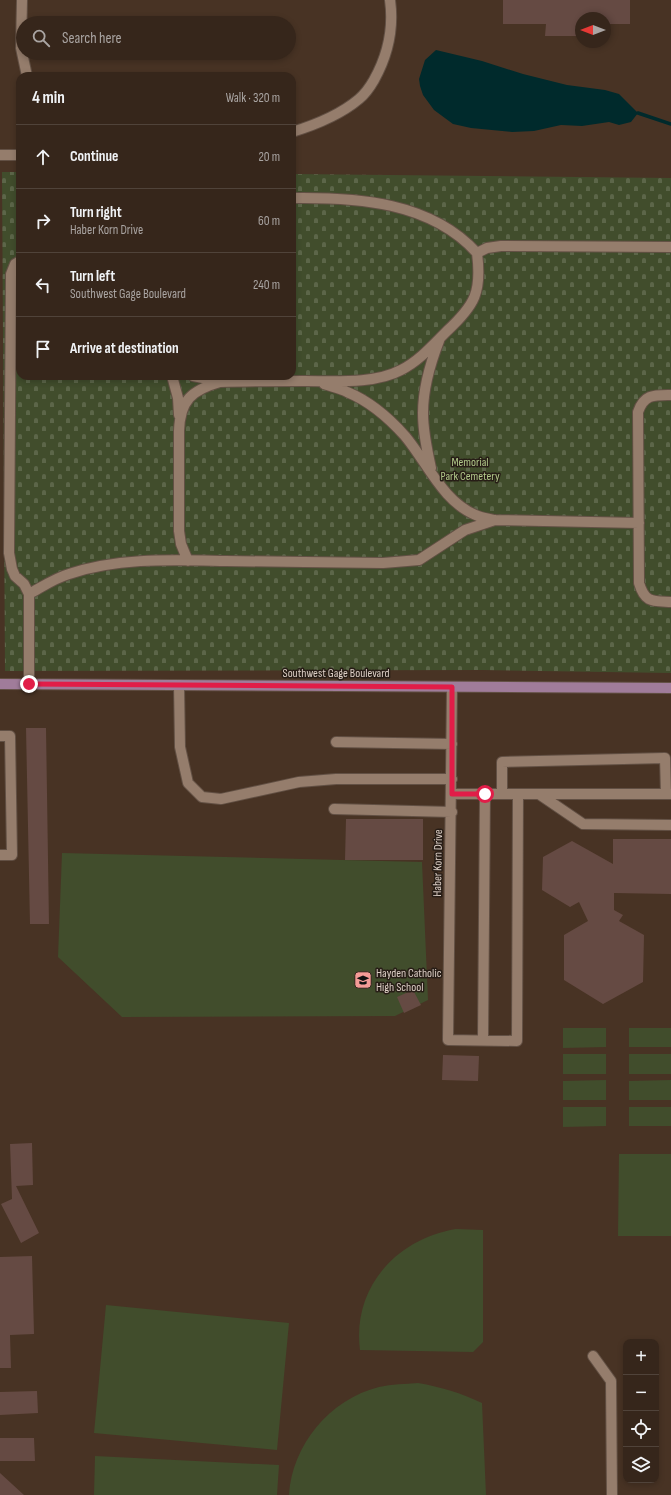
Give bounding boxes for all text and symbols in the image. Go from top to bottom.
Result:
north arrow [575,12,611,48]
search box [16,16,296,60]
icon: search [30,27,52,49]
text: Search here [62,29,122,48]
text: 4 min [32,88,65,108]
text: Walk · 320 m [226,90,280,106]
icon: ahead [32,146,54,168]
text: Continue [70,147,119,166]
text: 20 m [258,149,280,165]
text: Turn right [70,203,122,222]
icon: right [32,210,54,232]
text: 60 m [258,213,280,229]
text: Haber Korn Drive [70,222,143,238]
text: Turn left [70,267,115,286]
icon: left [32,274,54,296]
text: 240 m [253,277,280,293]
text: Southwest Gage Boulevard [70,286,186,302]
icon: arrive [32,338,54,360]
text: Arrive at destination [70,339,179,358]
park label: Memorial Park Cemetery [440,455,500,484]
street label: Southwest Gage Boulevard [283,666,389,681]
route end [20,675,38,693]
route start [476,785,494,803]
street label: Haber Korn Drive [430,829,446,897]
place label: Hayden Catholic High School [376,966,442,995]
school or university icon: Hayden Catholic High School [353,970,373,990]
map controls [623,1339,659,1483]
button: + [623,1339,659,1375]
button: − [623,1375,659,1411]
button: locate [623,1411,659,1447]
button: layers [623,1447,659,1483]

